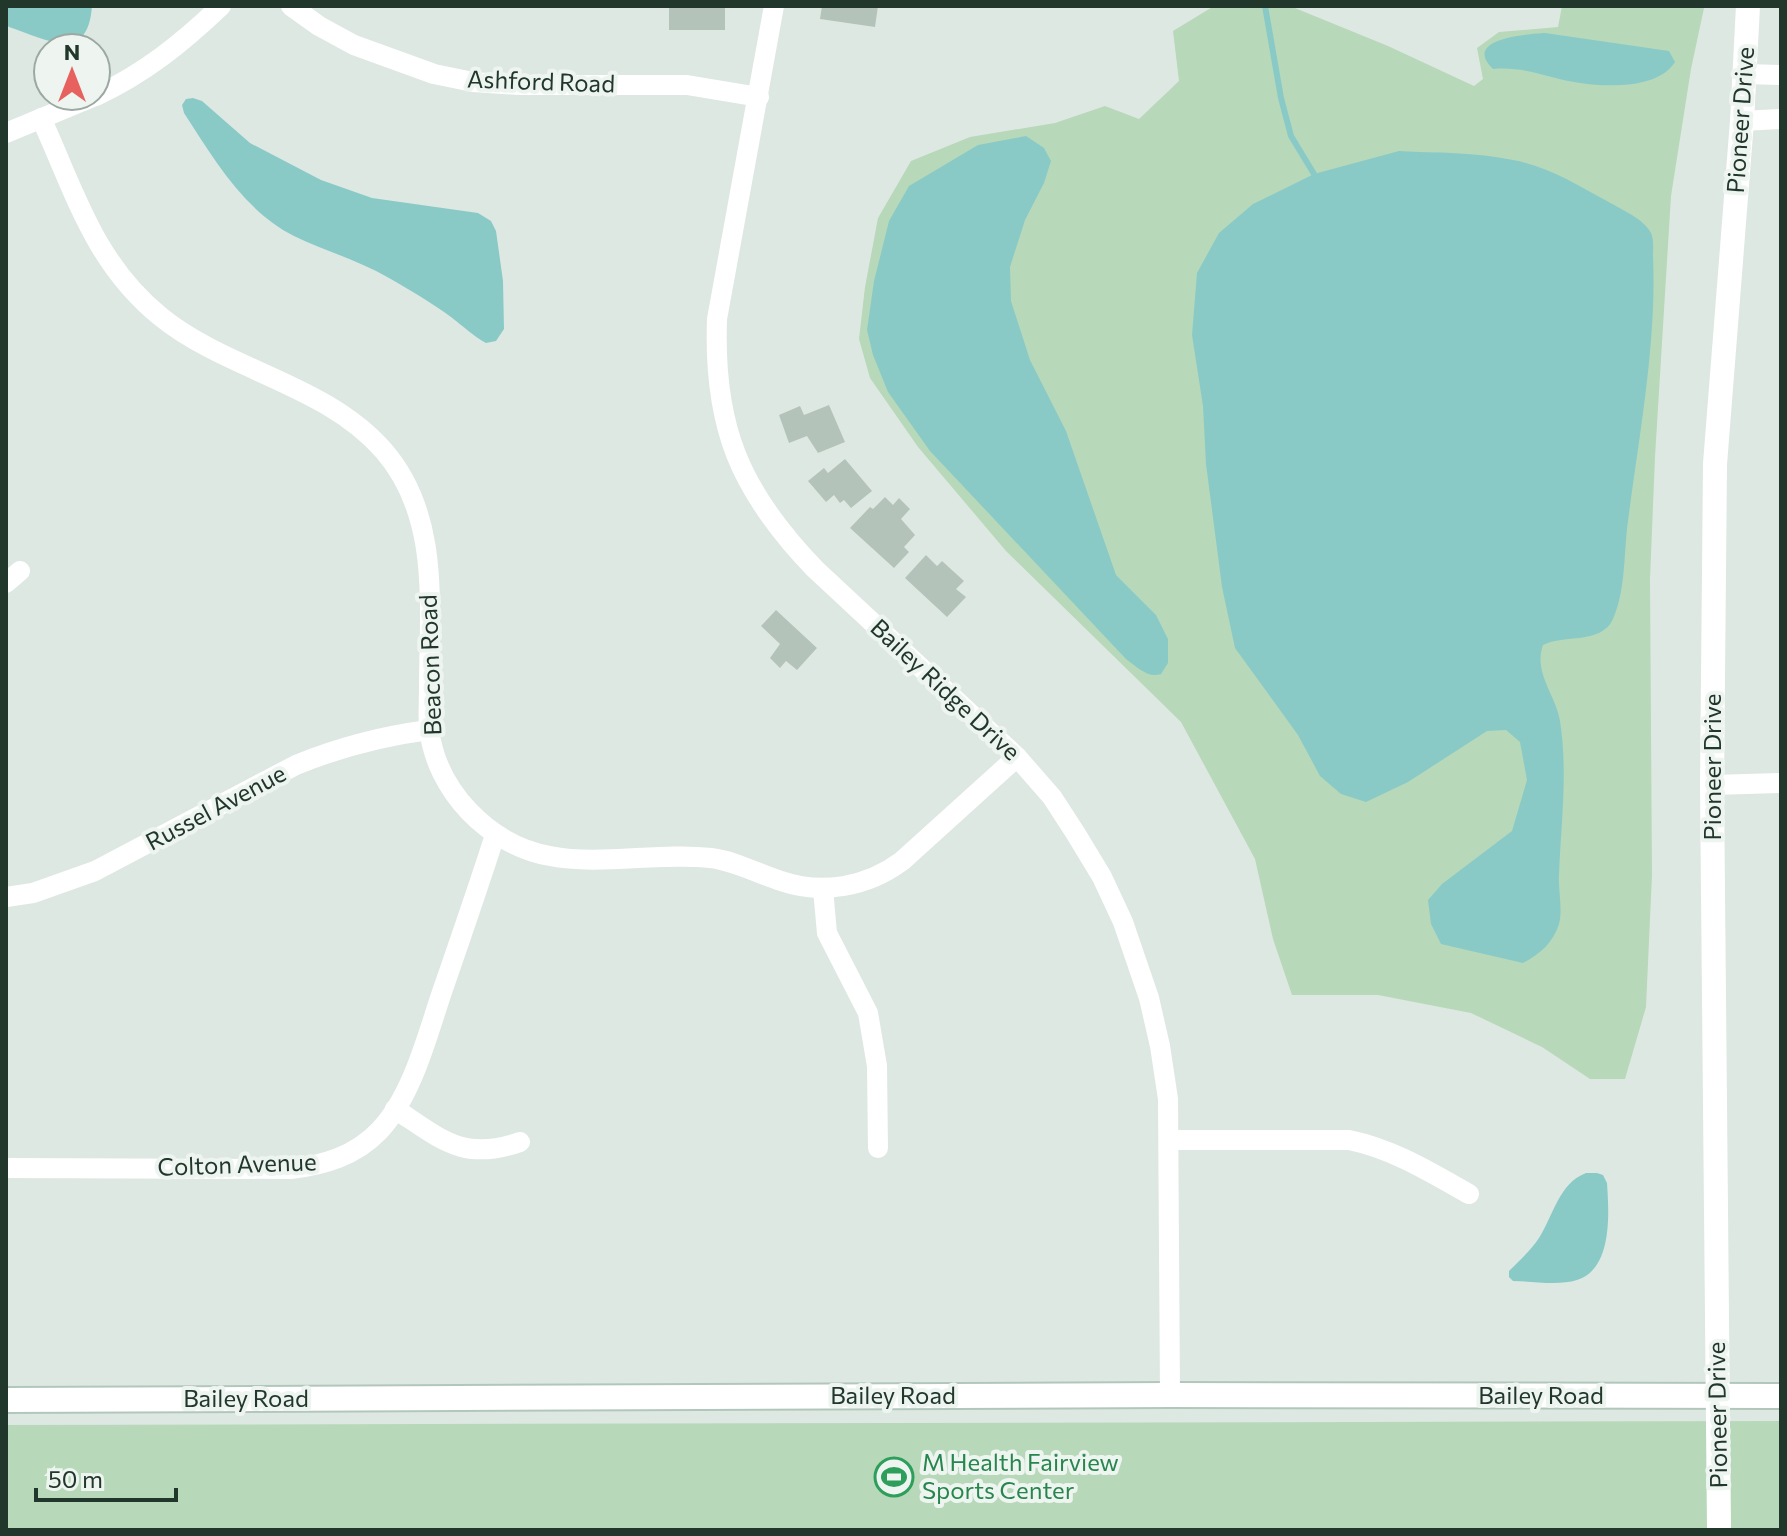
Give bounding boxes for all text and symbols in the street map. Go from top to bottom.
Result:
north arrow [32,32,112,112]
text: N [64,38,80,65]
street label: Pioneer Drive [1720,46,1759,194]
street label: Ashford Road [467,63,616,98]
street label: Beacon Road [413,594,446,736]
street label: Bailey Ridge Drive [865,612,1027,766]
street label: Pioneer Drive [1697,694,1726,840]
street label: Russel Avenue [140,758,290,856]
street label: Colton Avenue [157,1146,317,1181]
street label: Pioneer Drive [1701,1341,1732,1489]
street label: Bailey Road [830,1380,956,1409]
street label: Bailey Road [1478,1380,1604,1409]
street label: Bailey Road [183,1383,309,1412]
place label: M Health Fairview Sports Center [922,1447,1119,1504]
scale bar [36,1452,176,1502]
sports icon: M Health Fairview Sports Center [873,1456,915,1498]
text: 50 m [48,1464,103,1493]

